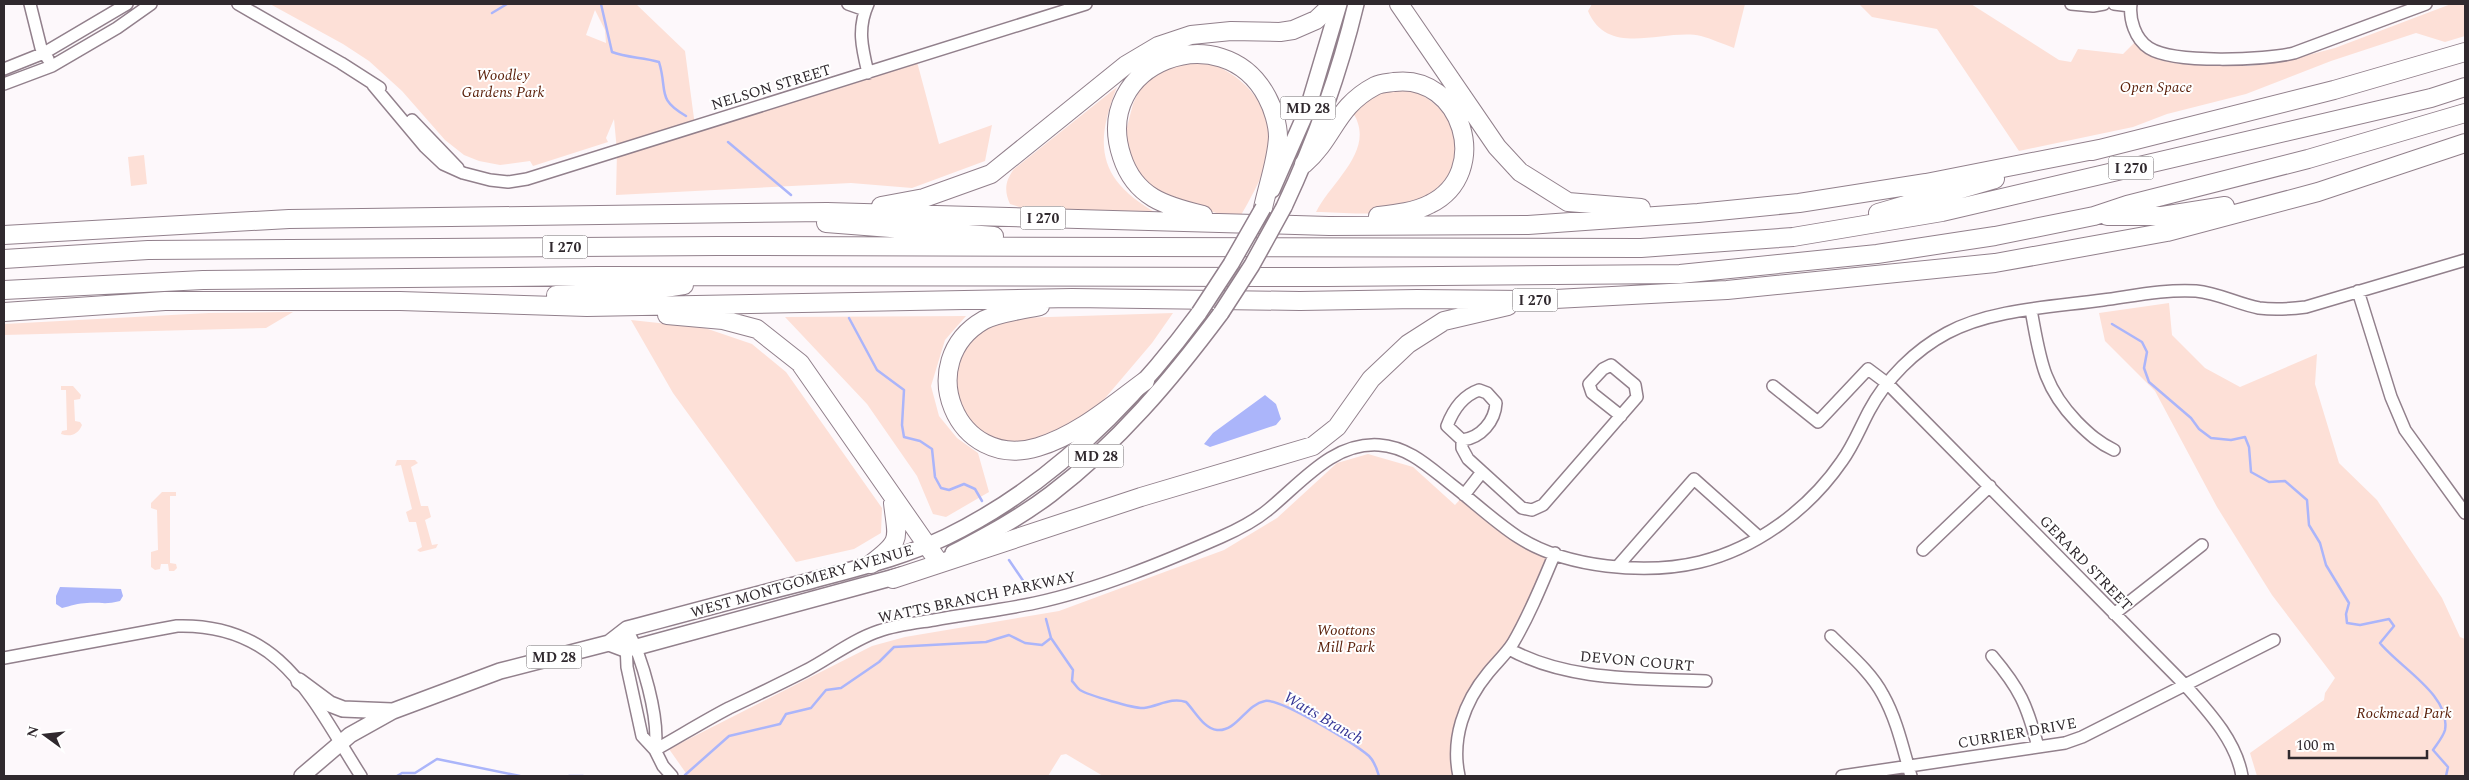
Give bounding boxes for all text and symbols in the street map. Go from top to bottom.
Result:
street label: NELSON STREET [708,58,834,117]
park label: Woodley Gardens Park [462,64,544,104]
park label: Open Space [2120,76,2193,99]
road number: MD 28 [1280,96,1336,120]
road number: I 270 [2108,156,2154,180]
road number: I 270 [1020,207,1066,230]
road number: I 270 [542,236,588,258]
road number: I 270 [1512,288,1558,312]
road number: MD 28 [1068,444,1124,468]
street label: GERARD STREET [2034,510,2137,616]
street label: WEST MONTGOMERY AVENUE [688,539,916,624]
street label: WATTS BRANCH PARKWAY [876,565,1078,630]
park label: Woottons Mill Park [1317,619,1376,659]
street label: DEVON COURT [1579,645,1695,678]
road number: MD 28 [526,646,582,669]
water label: Watts Branch [1279,685,1368,750]
park label: Rockmead Park [2356,702,2452,725]
north arrow [20,710,70,760]
street label: CURRIER DRIVE [1956,712,2078,755]
text: N [21,724,45,740]
scale bar [2289,728,2426,760]
text: 100 m [2296,734,2335,757]

